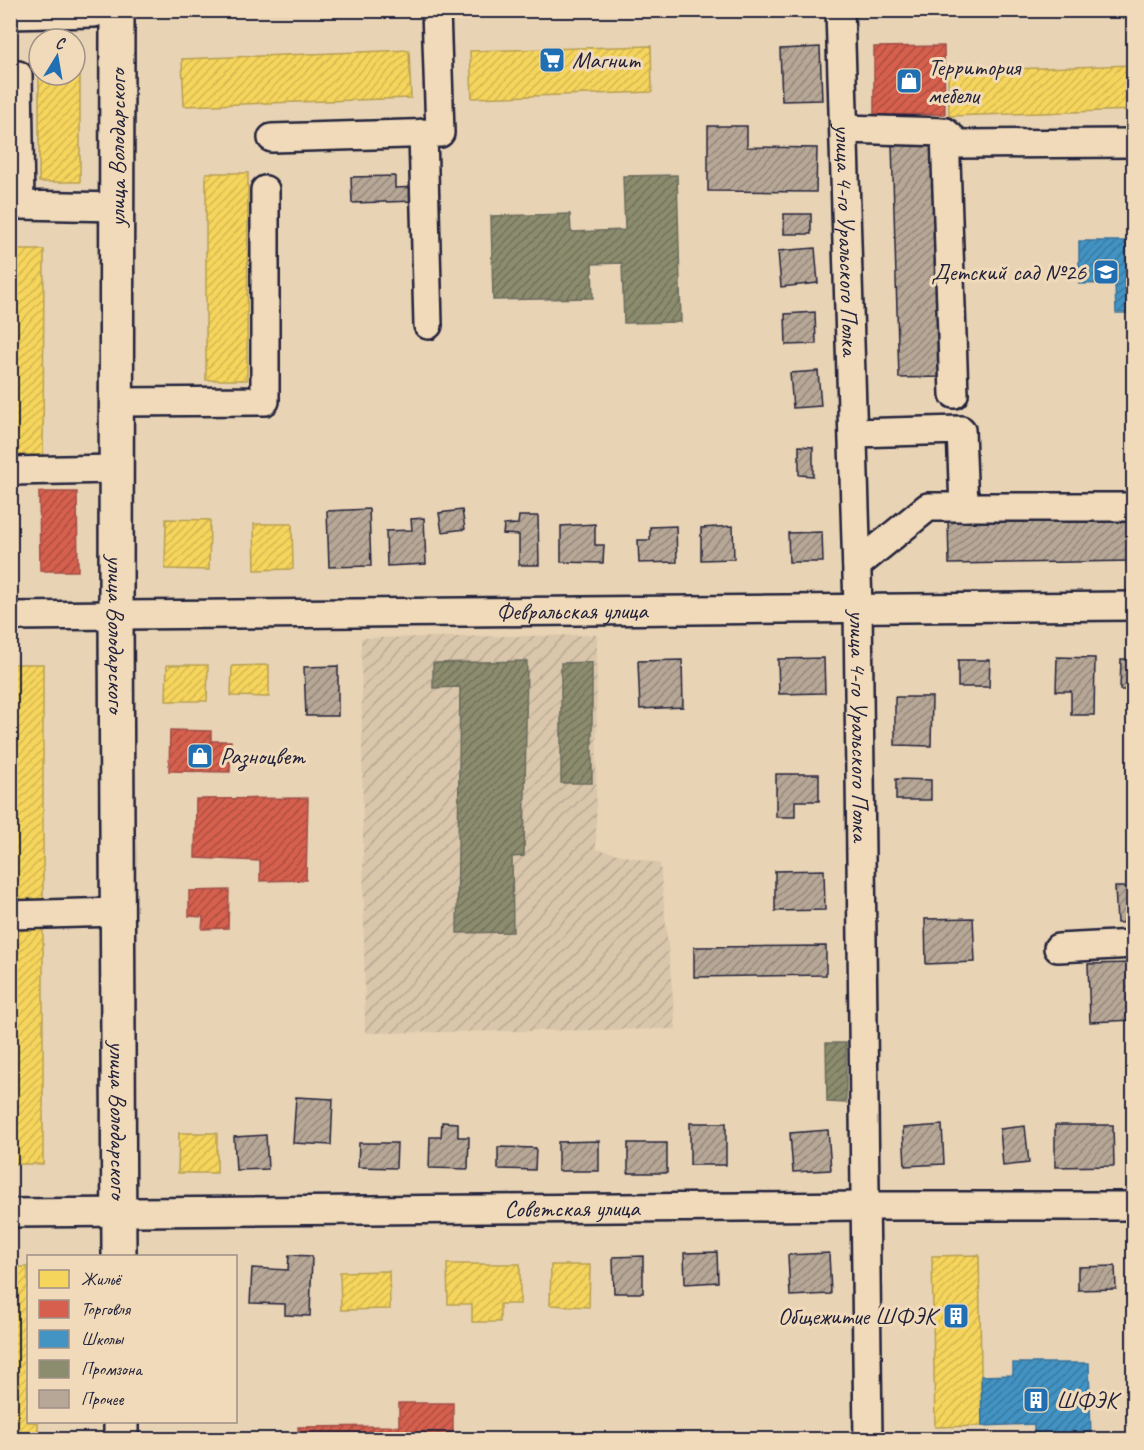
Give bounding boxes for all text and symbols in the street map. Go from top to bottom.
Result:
north arrow [27,27,87,87]
text: С [54,33,68,54]
supermarket icon: Магнит [537,45,567,75]
place label: Магнит [572,45,641,75]
place label: Территория мебели [928,52,1022,110]
shop icon: Территория мебели [894,66,924,96]
street label: улица Володарского [102,67,132,229]
street label: улица 4-го Уральского Полка [828,122,865,358]
place label: Детский сад №26 [931,257,1087,287]
school or university icon: Детский сад №26 [1091,257,1121,287]
street label: улица Володарского [101,553,131,716]
street label: Февральская улица [496,595,649,627]
street label: улица 4-го Уральского Полка [843,608,876,844]
shop icon: Разноцвет [185,741,215,771]
place label: Разноцвет [220,741,306,772]
street label: улица Володарского [103,1039,134,1202]
street label: Советская улица [504,1193,641,1224]
legend [27,1255,237,1423]
text: Жильё [81,1268,123,1290]
text: Торговля [81,1298,132,1320]
place label: Общежитие ШФЭК [778,1301,941,1331]
building icon: Общежитие ШФЭК [941,1301,971,1331]
text: Школы [81,1328,125,1350]
text: Промзона [81,1358,143,1380]
building icon: ШФЭК [1021,1385,1051,1415]
place label: ШФЭК [1056,1385,1122,1415]
text: Прочее [81,1388,124,1410]

